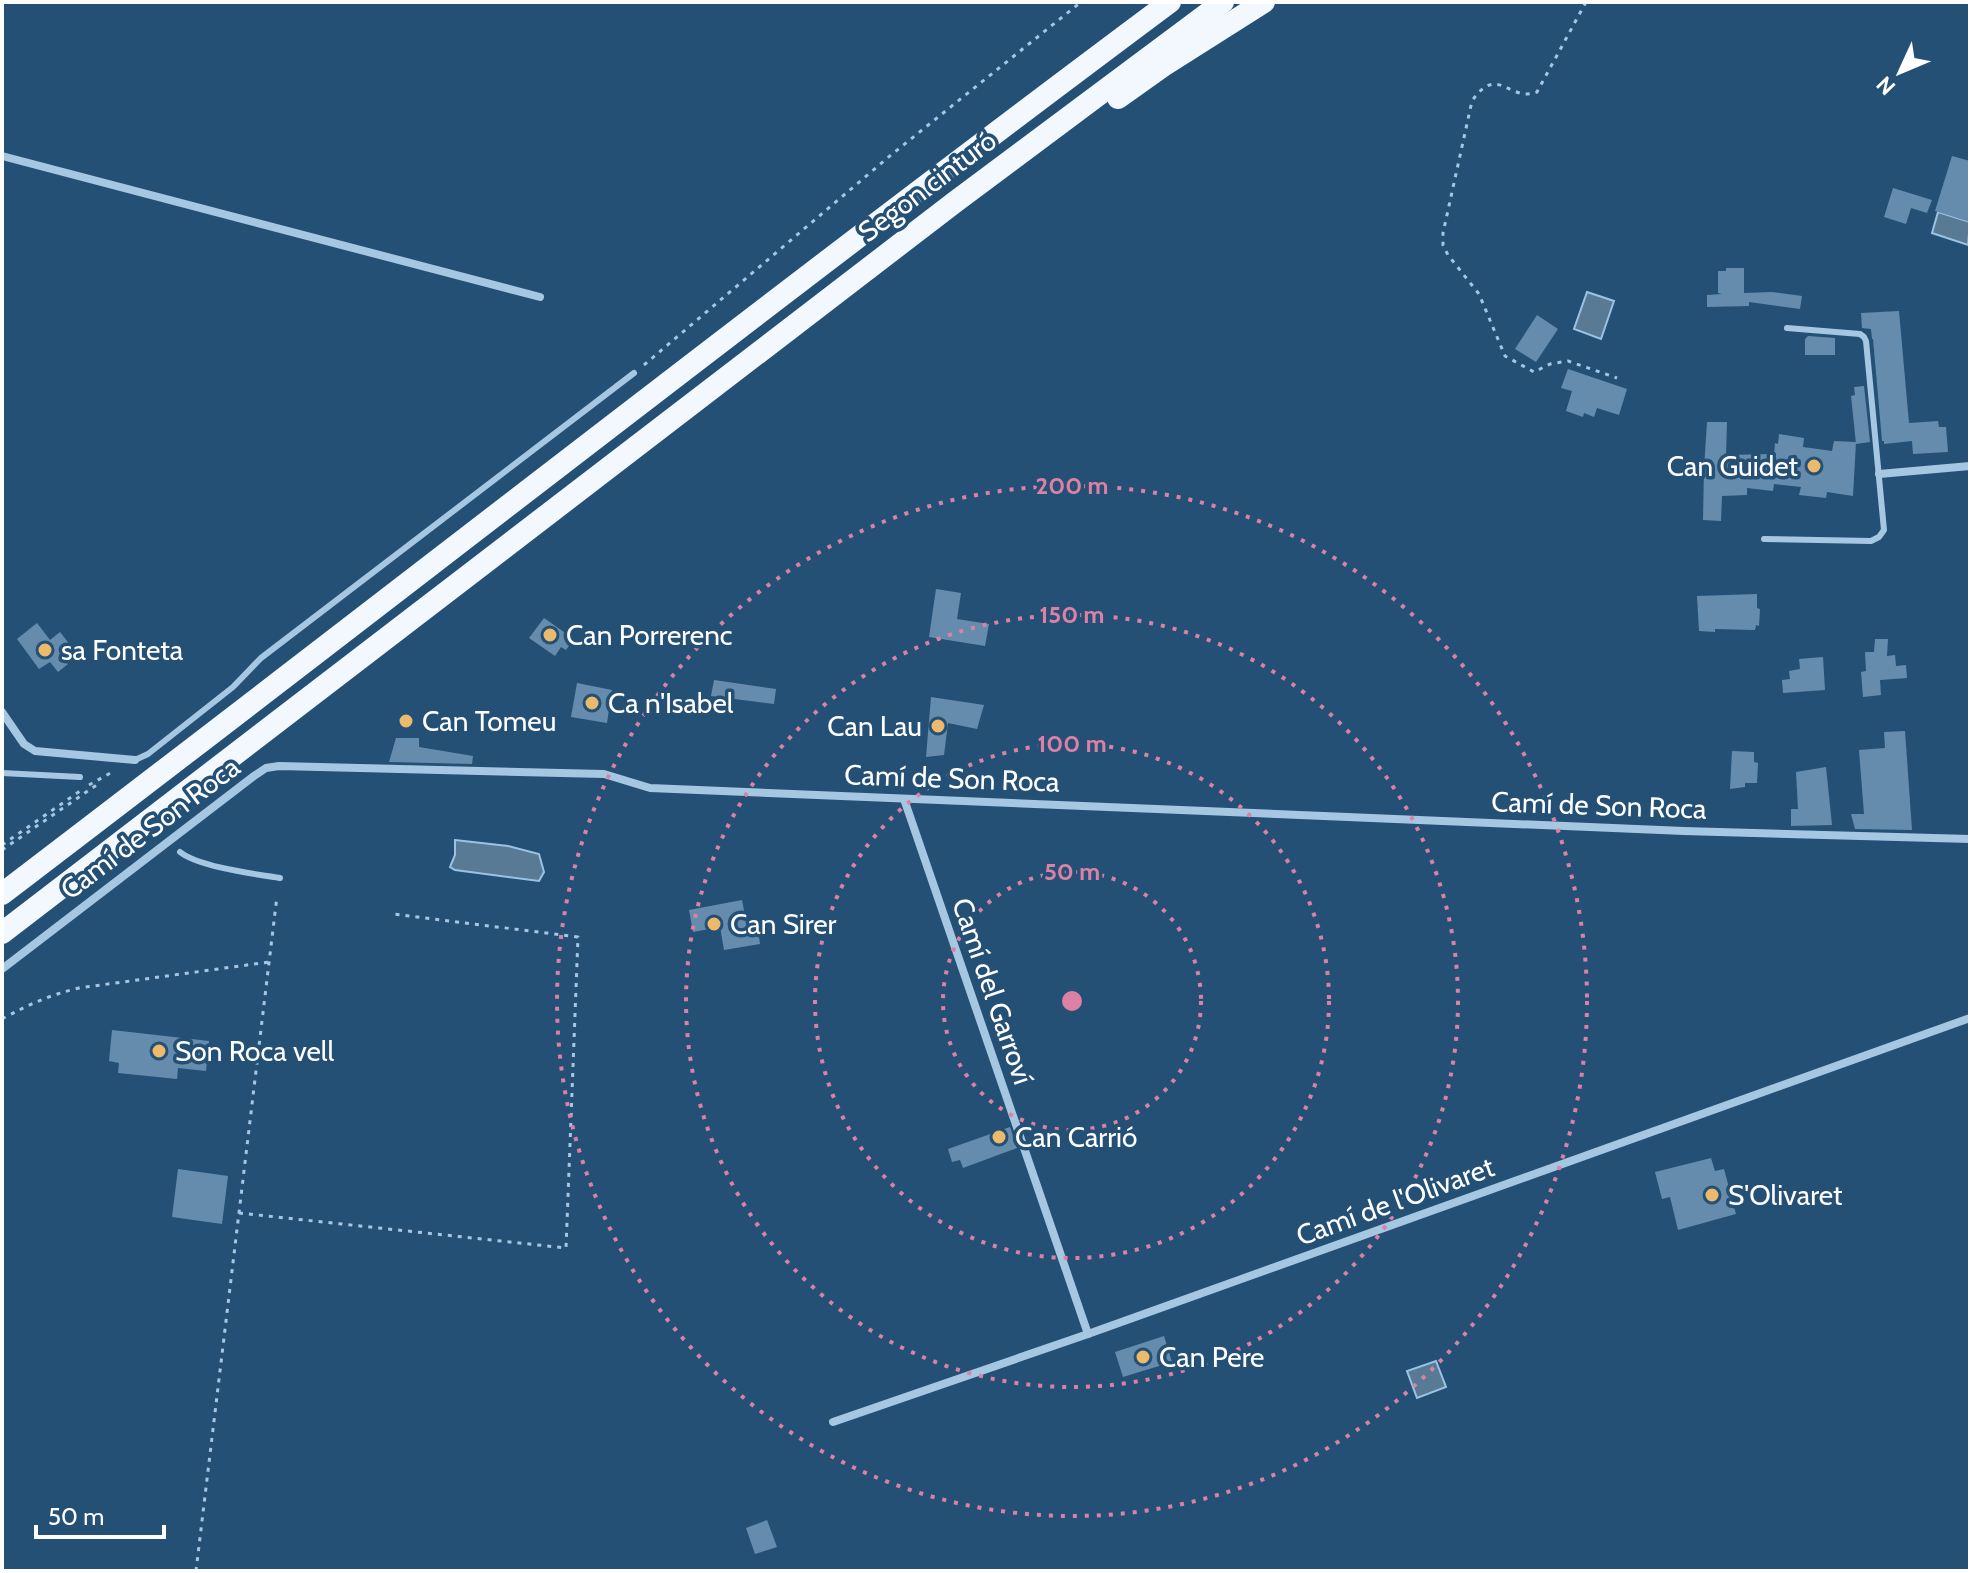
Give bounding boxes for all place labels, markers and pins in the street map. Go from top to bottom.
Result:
place label: Can Guidet [1667,449,1798,483]
marker: Can Guidet [1805,457,1823,475]
place label: Can Porrerenc [566,618,733,652]
marker: Can Porrerenc [541,626,559,644]
place label: sa Fonteta [61,633,184,667]
marker: sa Fonteta [36,641,54,659]
place label: Ca n'Isabel [608,686,734,720]
marker: Ca n'Isabel [583,694,601,712]
place label: Can Tomeu [422,704,556,738]
place label: Can Lau [827,709,922,743]
marker: Can Tomeu [397,712,415,730]
marker: Can Lau [929,717,947,735]
place label: Can Sirer [730,907,837,941]
marker: Can Sirer [705,915,723,933]
centre of rings [1058,987,1086,1015]
place label: Son Roca vell [175,1034,334,1068]
marker: Son Roca vell [150,1042,168,1060]
place label: Can Carrió [1015,1120,1137,1154]
marker: Can Carrió [990,1128,1008,1146]
place label: S'Olivaret [1728,1178,1842,1212]
marker: S'Olivaret [1703,1186,1721,1204]
place label: Can Pere [1159,1340,1264,1374]
marker: Can Pere [1134,1348,1152,1366]

